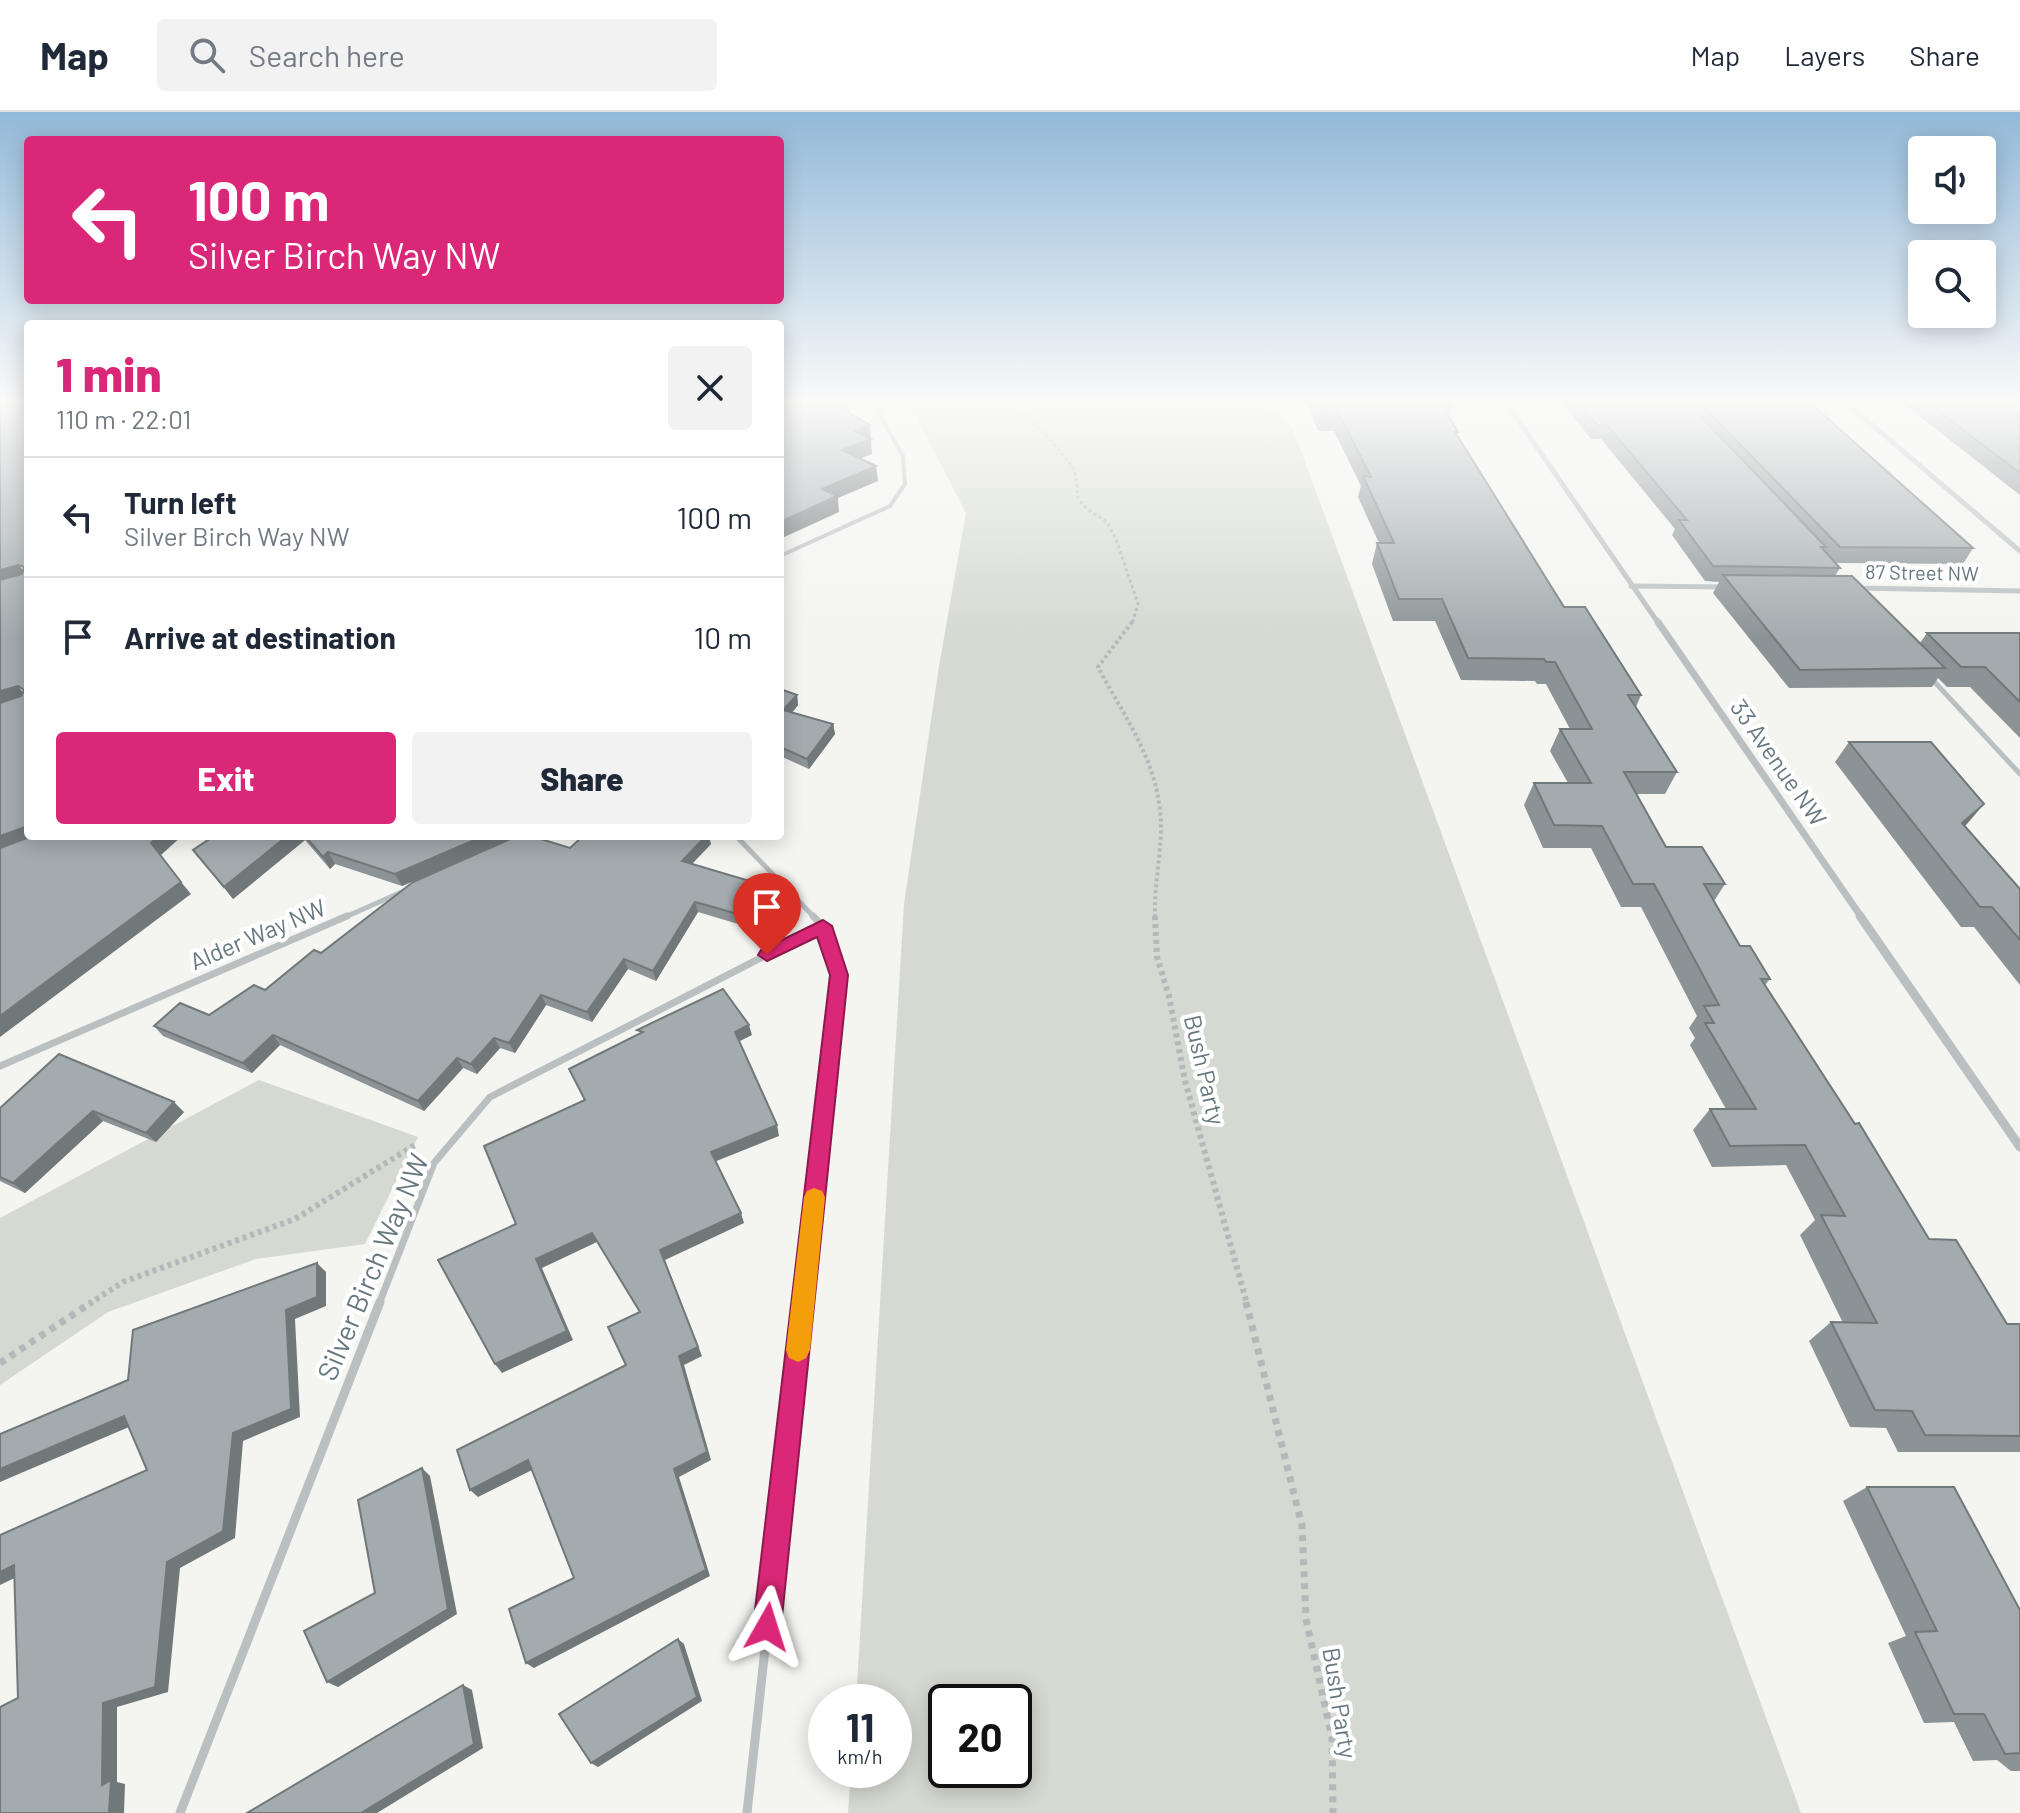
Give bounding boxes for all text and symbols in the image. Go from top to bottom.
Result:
search box [157,19,717,91]
text: Map [40,32,109,78]
icon: search [185,33,229,77]
text: Search here [249,37,405,73]
text: Map [1690,38,1740,72]
text: Layers [1784,38,1865,72]
text: Share [1909,38,1980,72]
map controls [1908,136,1996,328]
button: sound [1908,136,1996,224]
text: 100 m [188,165,330,232]
icon: left [56,168,160,272]
text: Silver Birch Way NW [188,233,500,276]
button: search [1908,240,1996,328]
text: 1 min [56,344,162,402]
button: close [668,346,752,430]
text: 110 m · 22:01 [56,403,191,434]
text: Turn left [124,484,237,520]
icon: left [56,495,100,539]
text: 100 m [677,499,752,535]
text: Silver Birch Way NW [124,520,350,551]
street label: 87 Street NW [1865,559,1979,585]
icon: arrive [56,615,100,659]
text: Arrive at destination [124,619,396,655]
text: 10 m [694,619,752,655]
street label: 33 Avenue NW [1725,693,1834,831]
button: Exit [56,732,396,824]
button: Share [412,732,752,824]
pin [733,873,801,955]
icon: arrive [745,885,789,929]
street label: Alder Way NW [185,892,330,975]
street label: Bush Party [1179,1012,1232,1128]
street label: Silver Birch Way NW [309,1148,435,1385]
position arrow [725,1585,809,1669]
street label: Bush Party [1317,1645,1364,1760]
speed limit sign: 20 [928,1684,1032,1788]
text: 11 [846,1702,874,1750]
text: km/h [837,1744,883,1768]

